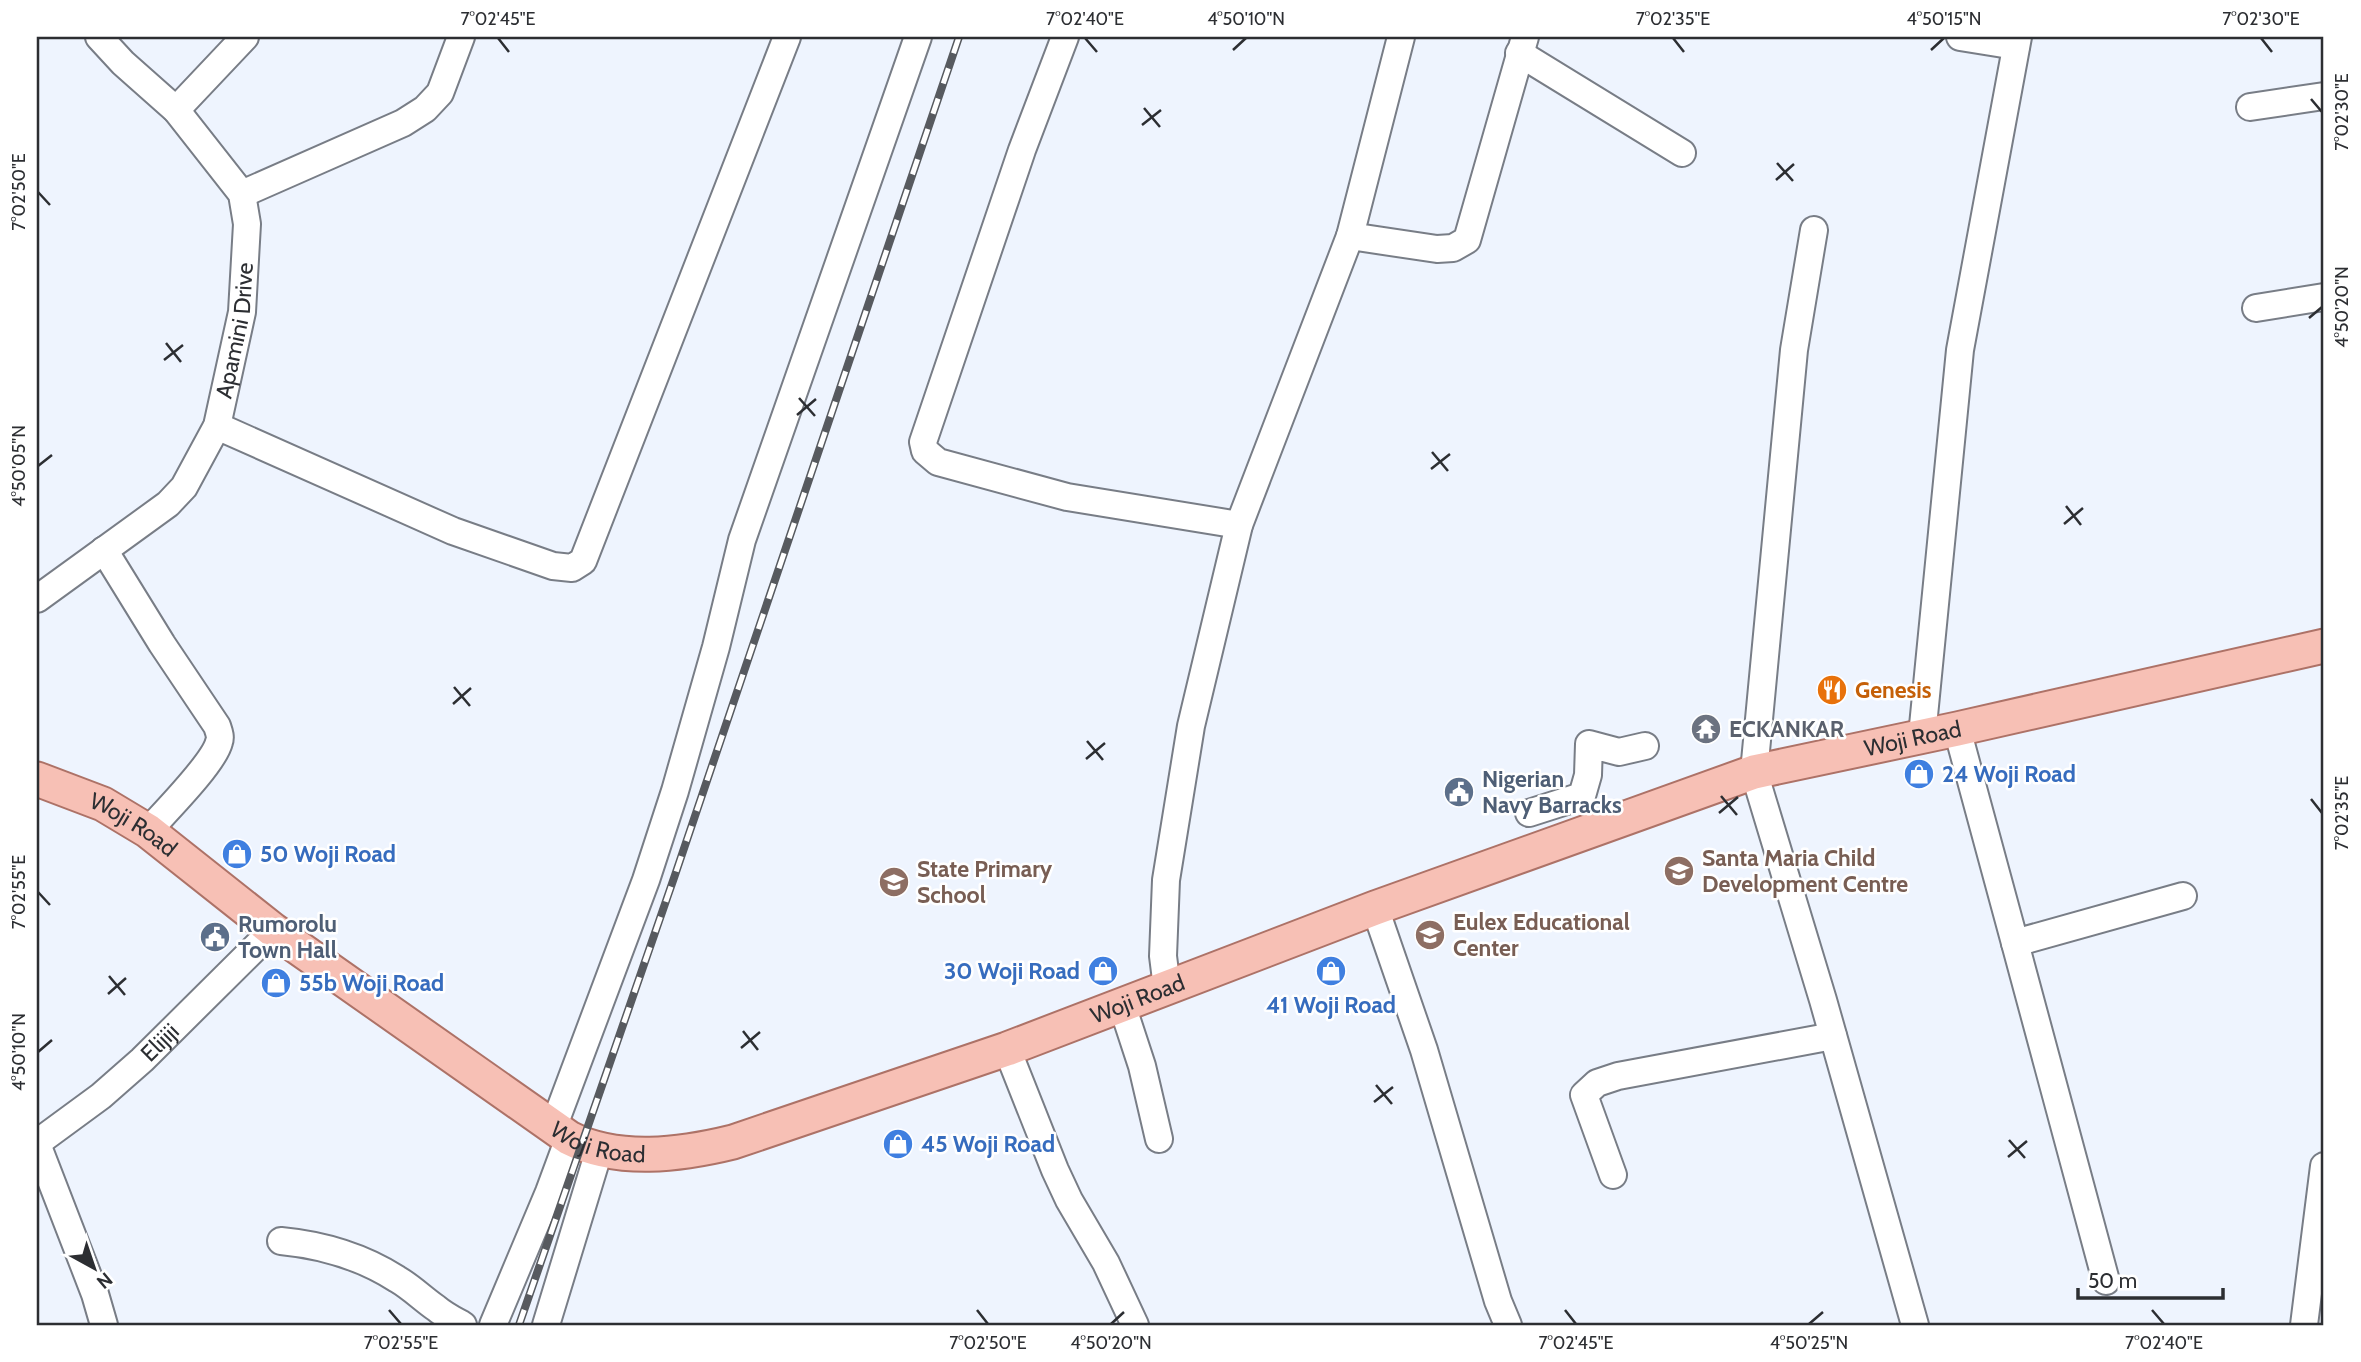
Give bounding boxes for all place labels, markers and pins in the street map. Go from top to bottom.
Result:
restaurant icon: Genesis [1815,673,1849,707]
place label: Genesis [1855,676,1932,704]
temple icon: ECKANKAR [1689,712,1723,746]
place label: ECKANKAR [1729,715,1845,743]
shop icon: 24 Woji Road [1902,757,1936,791]
place label: 24 Woji Road [1942,760,2076,788]
place label: Nigerian Navy Barracks [1482,765,1622,819]
public building icon: Nigerian Navy Barracks [1442,775,1476,809]
shop icon: 50 Woji Road [220,837,254,871]
place label: 50 Woji Road [260,840,396,868]
place label: Santa Maria Child Development Centre [1702,844,1908,898]
school or university icon: Santa Maria Child Development Centre [1662,854,1696,888]
place label: State Primary School [917,855,1053,909]
school or university icon: State Primary School [877,865,911,899]
place label: Eulex Educational Center [1453,908,1630,962]
place label: Rumorolu Town Hall [238,910,337,964]
school or university icon: Eulex Educational Center [1413,918,1447,952]
public building icon: Rumorolu Town Hall [198,920,232,954]
shop icon: 30 Woji Road [1086,954,1120,988]
shop icon: 41 Woji Road [1314,954,1348,988]
place label: 30 Woji Road [944,957,1080,985]
shop icon: 55b Woji Road [259,966,293,1000]
place label: 55b Woji Road [299,969,444,997]
place label: 41 Woji Road [1266,991,1396,1019]
shop icon: 45 Woji Road [881,1127,915,1161]
place label: 45 Woji Road [921,1130,1055,1158]

